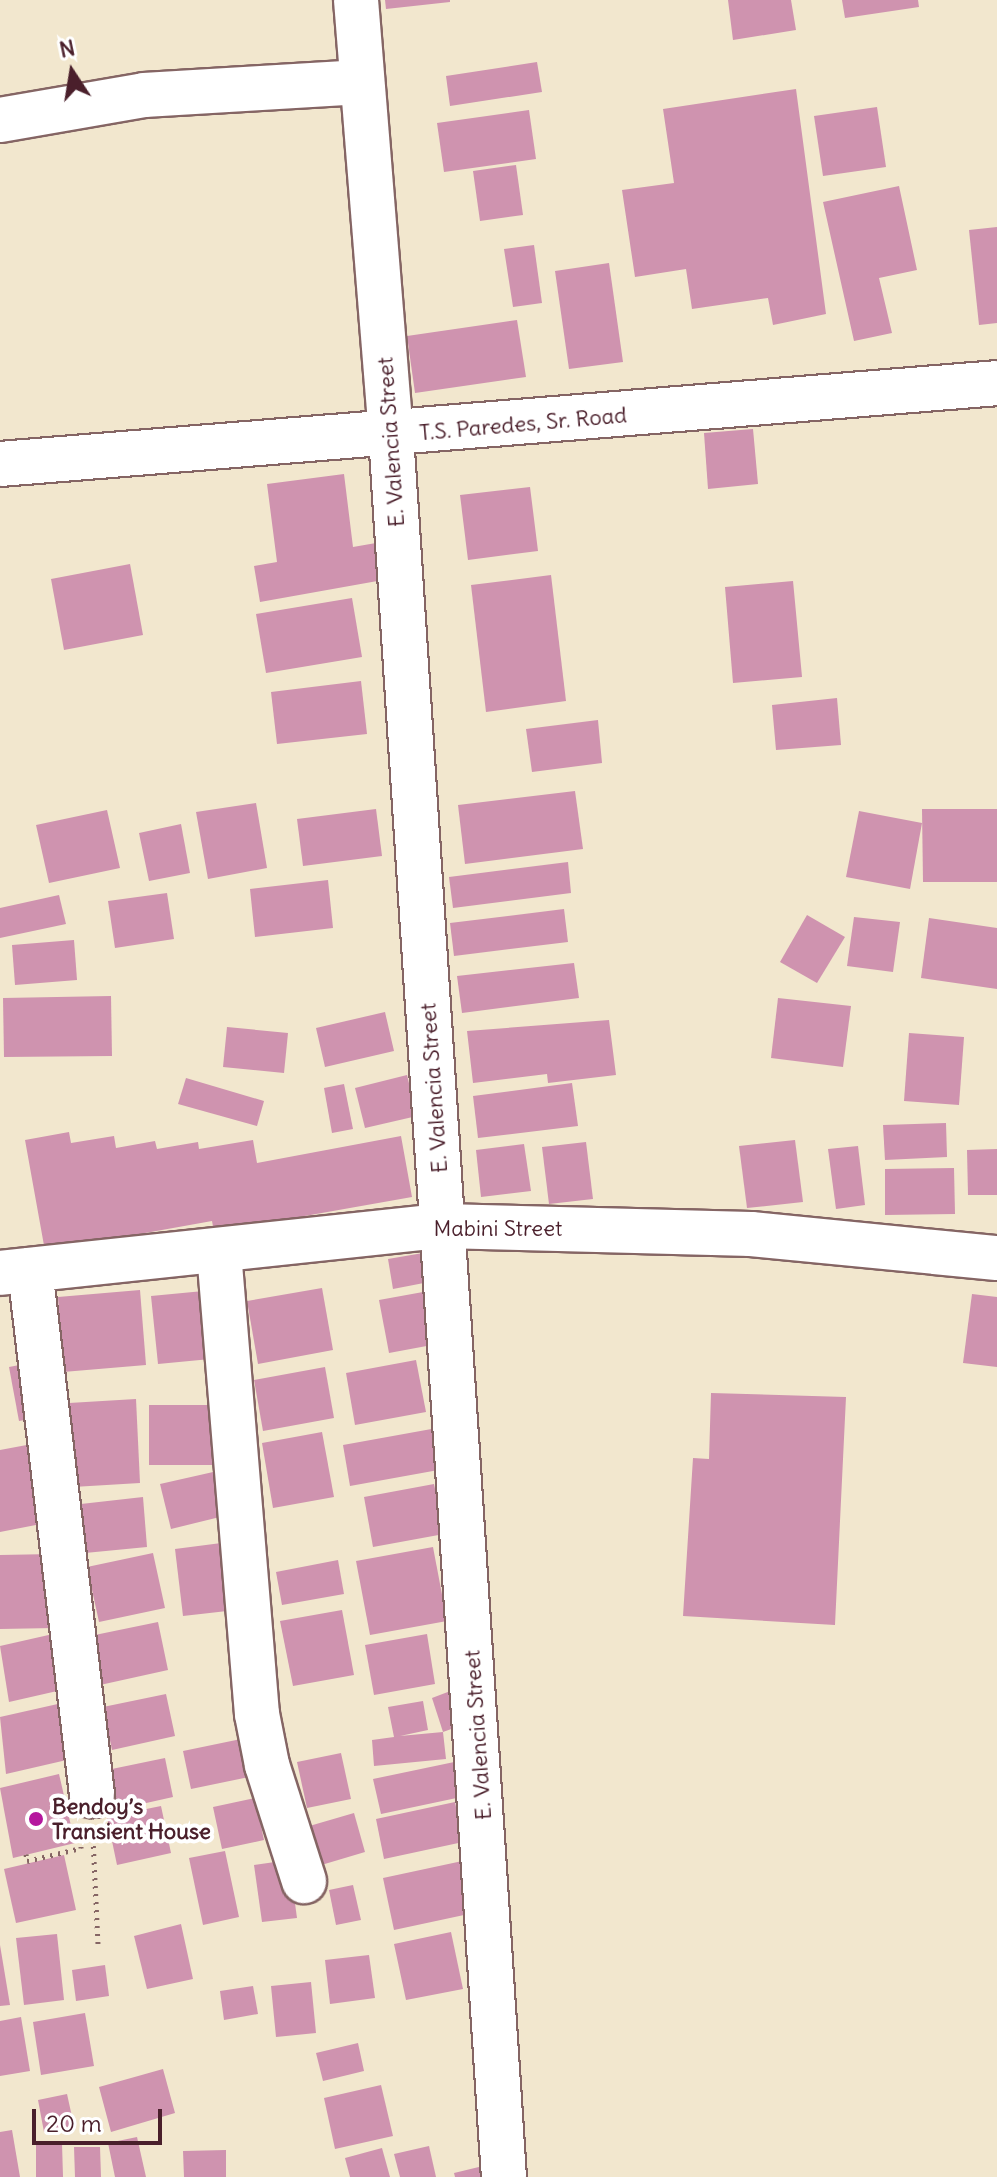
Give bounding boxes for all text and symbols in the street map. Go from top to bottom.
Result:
north arrow [32,32,112,112]
text: N [57,33,77,64]
street label: E. Valencia Street [372,356,410,528]
street label: T.S. Paredes, Sr. Road [418,402,628,446]
street label: E. Valencia Street [415,1002,453,1174]
street label: Mabini Street [434,1216,562,1242]
street label: E. Valencia Street [459,1649,497,1821]
place label: Bendoy’s Transient House [52,1793,211,1844]
marker: Bendoy’s Transient House [27,1810,45,1828]
scale bar [36,2093,166,2143]
text: 20 m [46,2108,102,2138]

